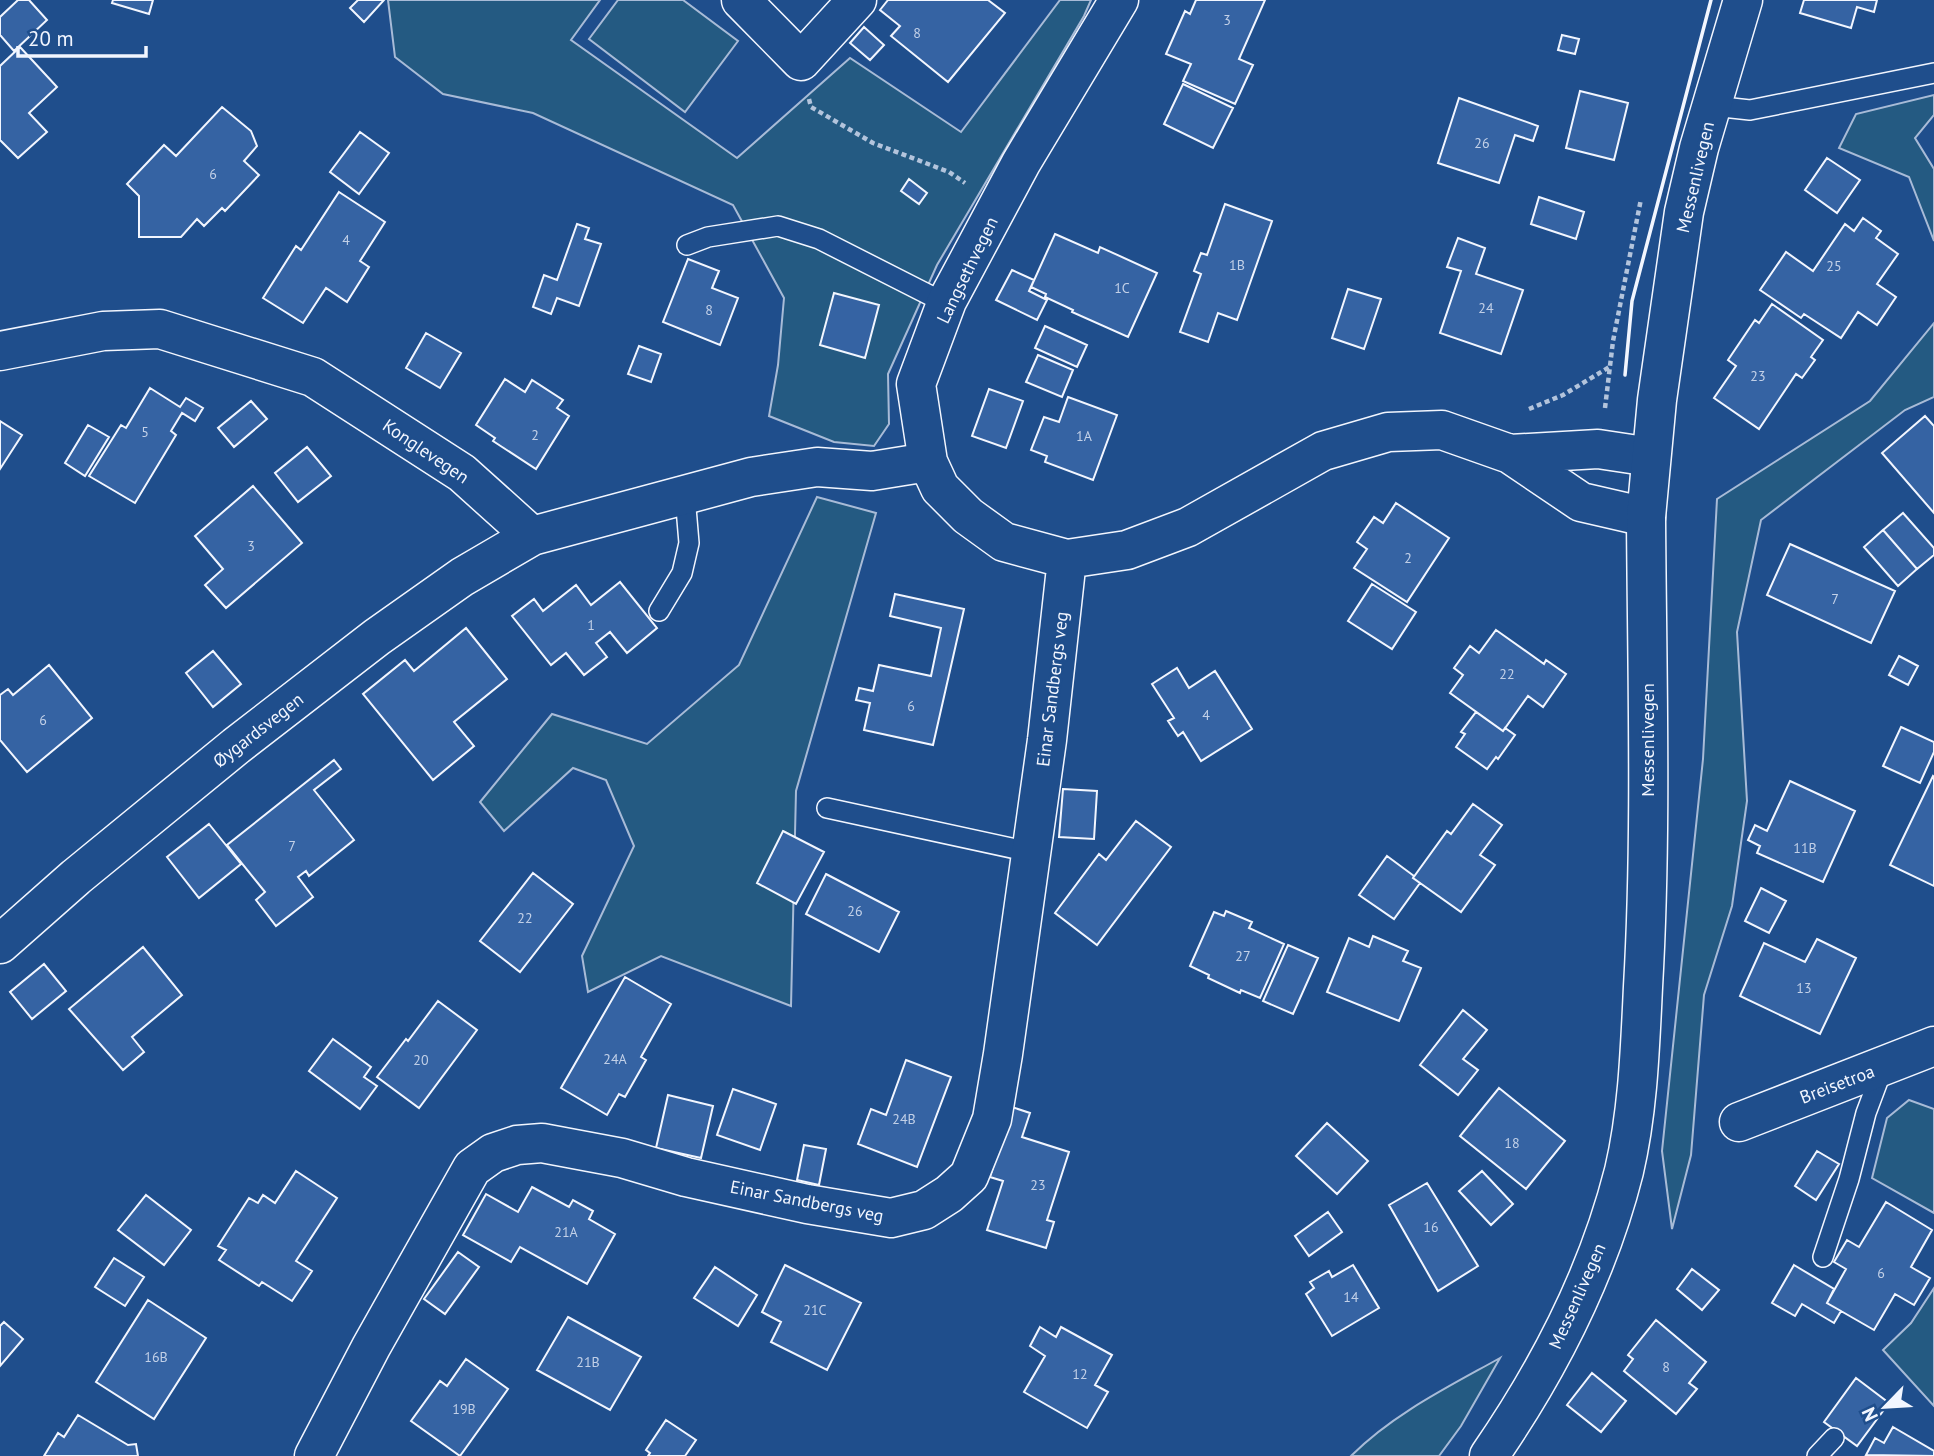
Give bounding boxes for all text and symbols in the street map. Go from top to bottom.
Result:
house number: 3 [1223,11,1231,29]
scale bar [18,14,145,58]
house number: 8 [913,24,921,42]
text: 20 m [28,25,74,52]
street label: Messenlivegen [1671,119,1719,235]
house number: 26 [1474,134,1490,152]
house number: 6 [209,165,217,183]
street label: Langsethvegen [931,213,1003,327]
house number: 4 [342,231,350,249]
house number: 1B [1229,256,1245,274]
house number: 25 [1826,257,1842,275]
house number: 1C [1114,279,1130,297]
house number: 24 [1478,299,1494,317]
house number: 8 [705,301,713,319]
house number: 23 [1750,367,1766,385]
street label: Konglevegen [378,414,474,488]
house number: 5 [141,423,149,441]
house number: 2 [531,426,539,444]
house number: 1A [1076,427,1093,445]
house number: 3 [247,537,255,555]
house number: 2 [1404,549,1412,567]
house number: 7 [1831,590,1839,608]
street label: Einar Sandbergs veg [1031,610,1073,768]
house number: 1 [587,616,595,634]
house number: 22 [1499,665,1515,683]
street label: Messenlivegen [1636,683,1659,797]
street label: Øygardsvegen [208,688,308,772]
house number: 6 [907,697,915,715]
house number: 4 [1202,706,1210,724]
house number: 6 [39,711,47,729]
house number: 7 [288,837,296,855]
house number: 11B [1793,839,1817,857]
house number: 26 [847,902,863,920]
house number: 22 [517,909,533,927]
house number: 27 [1235,947,1251,965]
house number: 13 [1796,979,1812,997]
house number: 24A [603,1050,628,1068]
house number: 20 [413,1051,429,1069]
street label: Breisetroa [1796,1059,1878,1109]
house number: 24B [892,1110,916,1128]
house number: 18 [1504,1134,1520,1152]
street label: Einar Sandbergs veg [728,1175,886,1227]
house number: 23 [1030,1176,1046,1194]
house number: 16 [1423,1218,1439,1236]
house number: 21A [554,1223,579,1241]
street label: Messenlivegen [1543,1239,1611,1353]
house number: 6 [1877,1264,1885,1282]
house number: 14 [1343,1288,1359,1306]
house number: 21C [803,1301,827,1319]
house number: 16B [144,1348,168,1366]
house number: 21B [576,1353,600,1371]
house number: 8 [1662,1358,1670,1376]
house number: 12 [1072,1365,1088,1383]
north arrow [1850,1372,1920,1442]
house number: 19B [452,1400,476,1418]
text: N [1856,1403,1883,1425]

